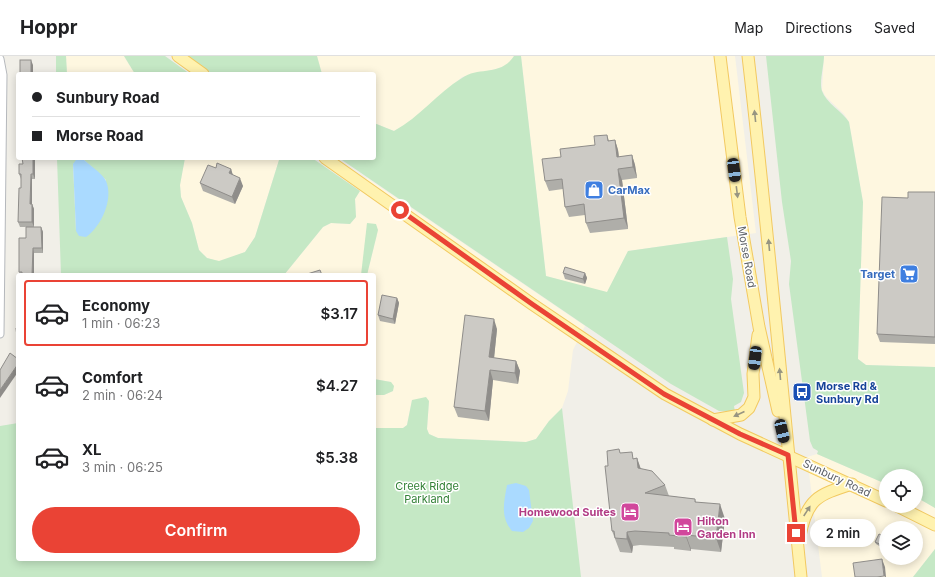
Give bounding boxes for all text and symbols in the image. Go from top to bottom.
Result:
text: Hoppr [20,16,78,39]
text: Map [734,19,763,36]
text: Directions [785,19,852,36]
text: Saved [874,19,915,36]
text: Sunbury Road [56,88,159,107]
one-way arrow [752,110,758,122]
text: Morse Road [56,126,143,145]
car [727,157,741,183]
shop icon: CarMax [583,179,605,201]
place label: CarMax [608,183,651,197]
one-way arrow [734,186,740,198]
route start [391,201,409,219]
street label: Morse Road [735,225,759,289]
one-way arrow [765,239,772,251]
supermarket icon: Target [898,263,920,285]
place label: Target [860,267,895,281]
icon: car [34,295,70,331]
text: Economy [82,296,150,315]
text: $3.17 [321,304,358,323]
text: 1 min · 06:23 [82,315,160,331]
car [748,345,762,371]
icon: car [34,367,70,403]
text: Comfort [82,368,143,387]
one-way arrow [777,368,784,380]
text: $4.27 [316,376,358,395]
place label: Morse Rd & Sunbury Rd [816,379,879,406]
bus stop icon: Morse Rd & Sunbury Rd [791,381,813,403]
text: 2 min · 06:24 [82,387,163,403]
one-way arrow [733,411,745,417]
car [773,418,791,444]
icon: car [34,439,70,475]
text: XL [82,440,102,459]
text: $5.38 [316,448,358,467]
street label: Sunbury Road [801,456,873,500]
text: 3 min · 06:25 [82,459,163,475]
map controls [879,469,923,565]
button: locate [879,469,923,513]
park label: Creek Ridge Parkland [395,479,459,506]
hotel icon: Homewood Suites [619,501,641,523]
place label: Homewood Suites [519,505,616,519]
one-way arrow [803,506,811,516]
button: Confirm [32,507,360,553]
place label: Hilton Garden Inn [697,514,756,541]
hotel icon: Hilton Garden Inn [672,516,694,538]
callout: 2 min [810,519,876,547]
button: layers [879,521,923,565]
route end [787,524,805,542]
text: 2 min [826,525,860,541]

